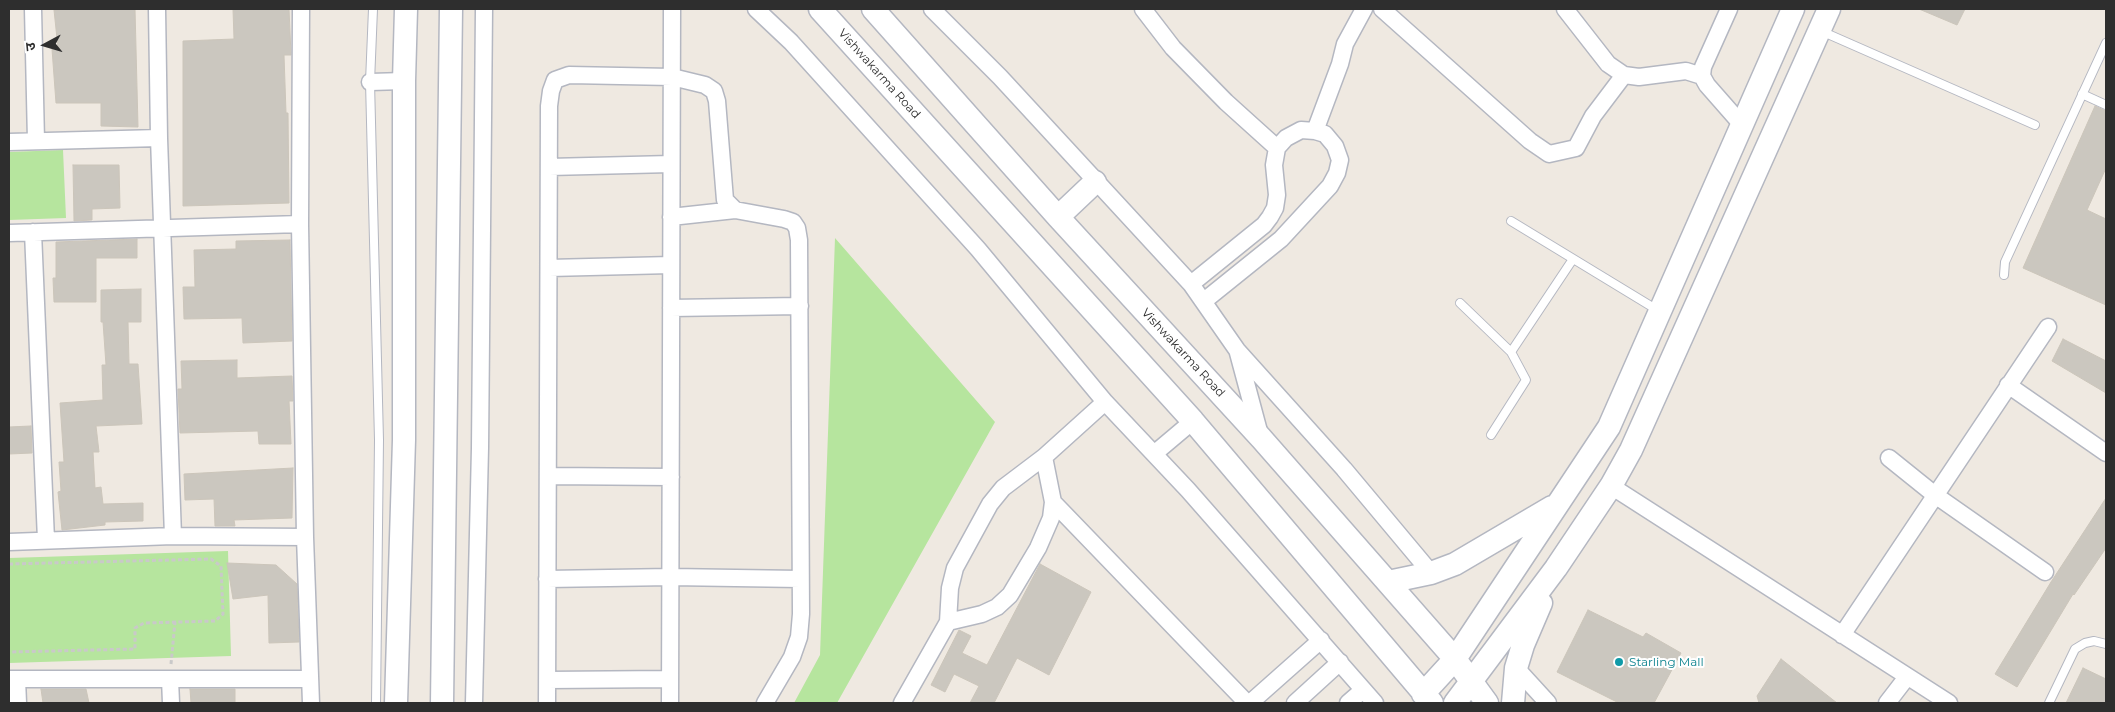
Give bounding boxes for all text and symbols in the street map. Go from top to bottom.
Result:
north arrow [20,20,70,70]
street label: Vishwakarma Road [835,26,923,122]
text: उ [21,42,39,52]
street label: Vishwakarma Road [1138,306,1228,400]
place label: Starling Mall [1629,655,1704,669]
marker: Starling Mall [1613,656,1625,668]

